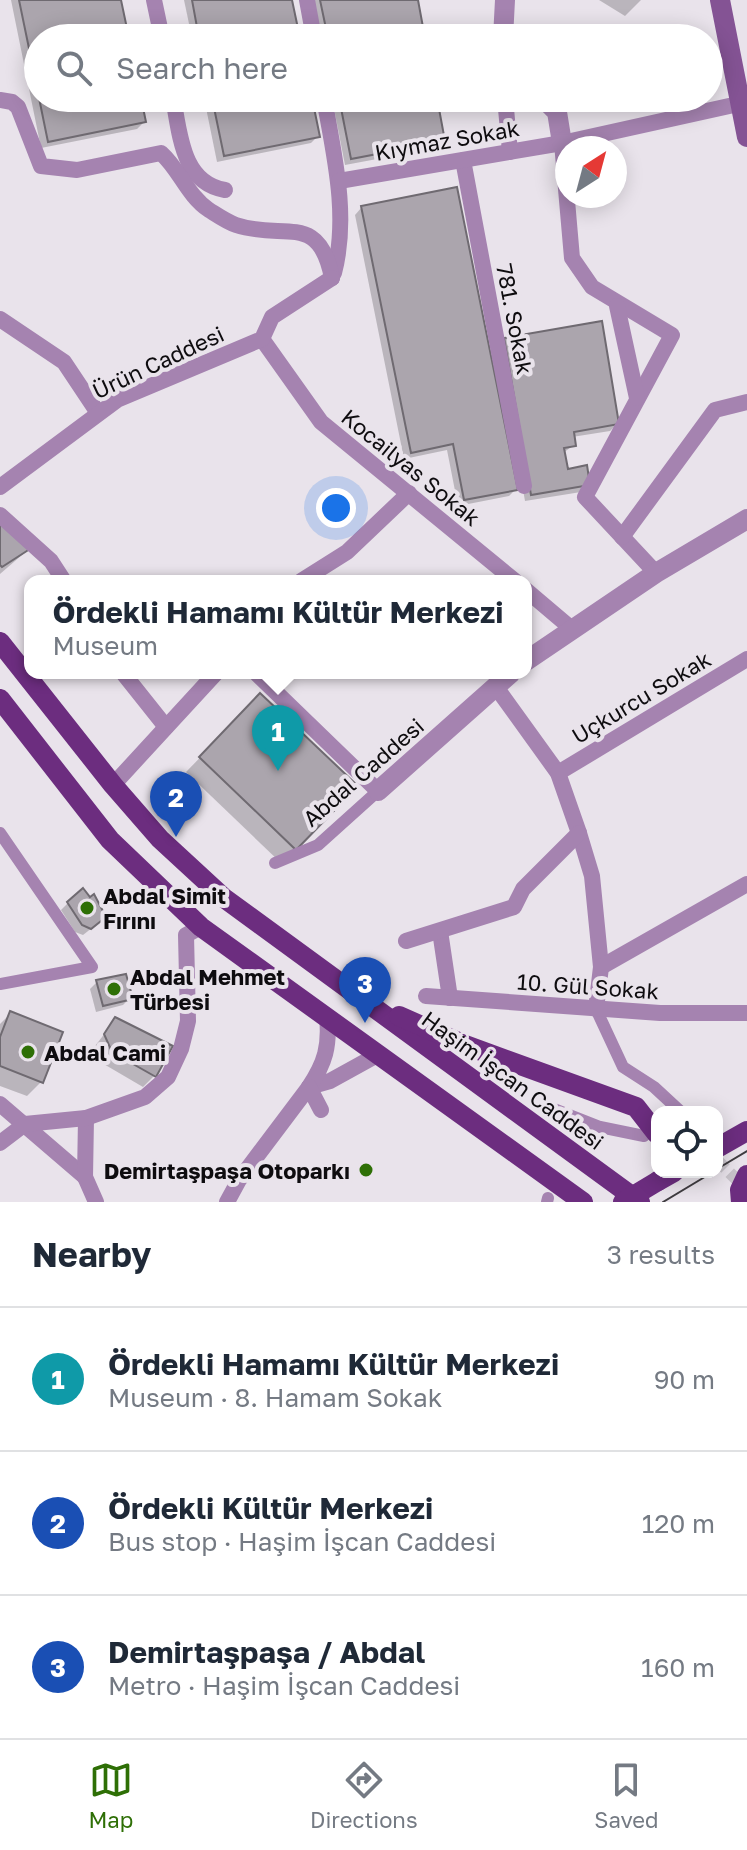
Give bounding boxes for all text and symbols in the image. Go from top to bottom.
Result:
search box [24,24,723,112]
icon: search [52,46,96,90]
text: Search here [116,50,288,86]
street label: Kıymaz Sokak [373,114,521,166]
north arrow [555,136,627,208]
street label: 781. Sokak [491,261,539,377]
street label: Ürün Caddesi [88,320,228,404]
street label: Kocailyas Sokak [336,403,486,531]
your location [316,488,356,528]
popup [24,575,532,679]
text: Ördekli Hamamı Kültür Merkezi [52,594,504,630]
text: Museum [52,630,158,661]
street label: Uçkurcu Sokak [567,645,715,749]
pin: 1 [252,705,304,771]
street label: Abdal Caddesi [297,712,429,832]
pin: 2 [150,771,202,837]
place label: Abdal Simit Fırını [103,882,226,934]
marker: Abdal Simit Fırını [78,899,96,917]
pin: 3 [339,957,391,1023]
place label: Abdal Mehmet Türbesi [130,963,285,1015]
street label: 10. Gül Sokak [516,968,660,1004]
marker: Abdal Mehmet Türbesi [105,980,123,998]
street label: Haşim İşcan Caddesi [417,1005,609,1155]
place label: Abdal Cami [44,1039,166,1066]
marker: Abdal Cami [19,1043,37,1061]
map controls [651,1106,723,1178]
button: locate [651,1106,723,1178]
place label: Demirtaşpaşa Otoparkı [104,1157,350,1184]
marker: Demirtaşpaşa Otoparkı [357,1161,375,1179]
text: Nearby [32,1234,152,1274]
text: 3 results [607,1239,715,1270]
text: Ördekli Hamamı Kültür Merkezi [108,1346,559,1382]
text: 1 [51,1364,65,1395]
text: 90 m [654,1364,715,1395]
text: Museum · 8. Hamam Sokak [108,1382,442,1413]
text: Ördekli Kültür Merkezi [108,1490,433,1526]
text: 2 [50,1508,66,1539]
text: 120 m [642,1508,715,1539]
text: Bus stop · Haşim İşcan Caddesi [108,1526,496,1557]
text: Demirtaşpaşa / Abdal [108,1634,425,1670]
text: 3 [50,1652,66,1683]
text: 160 m [641,1652,715,1683]
text: Metro · Haşim İşcan Caddesi [108,1670,460,1701]
tab: Map [88,1758,133,1833]
tab: Directions [310,1758,418,1833]
tab: Saved [594,1758,659,1833]

